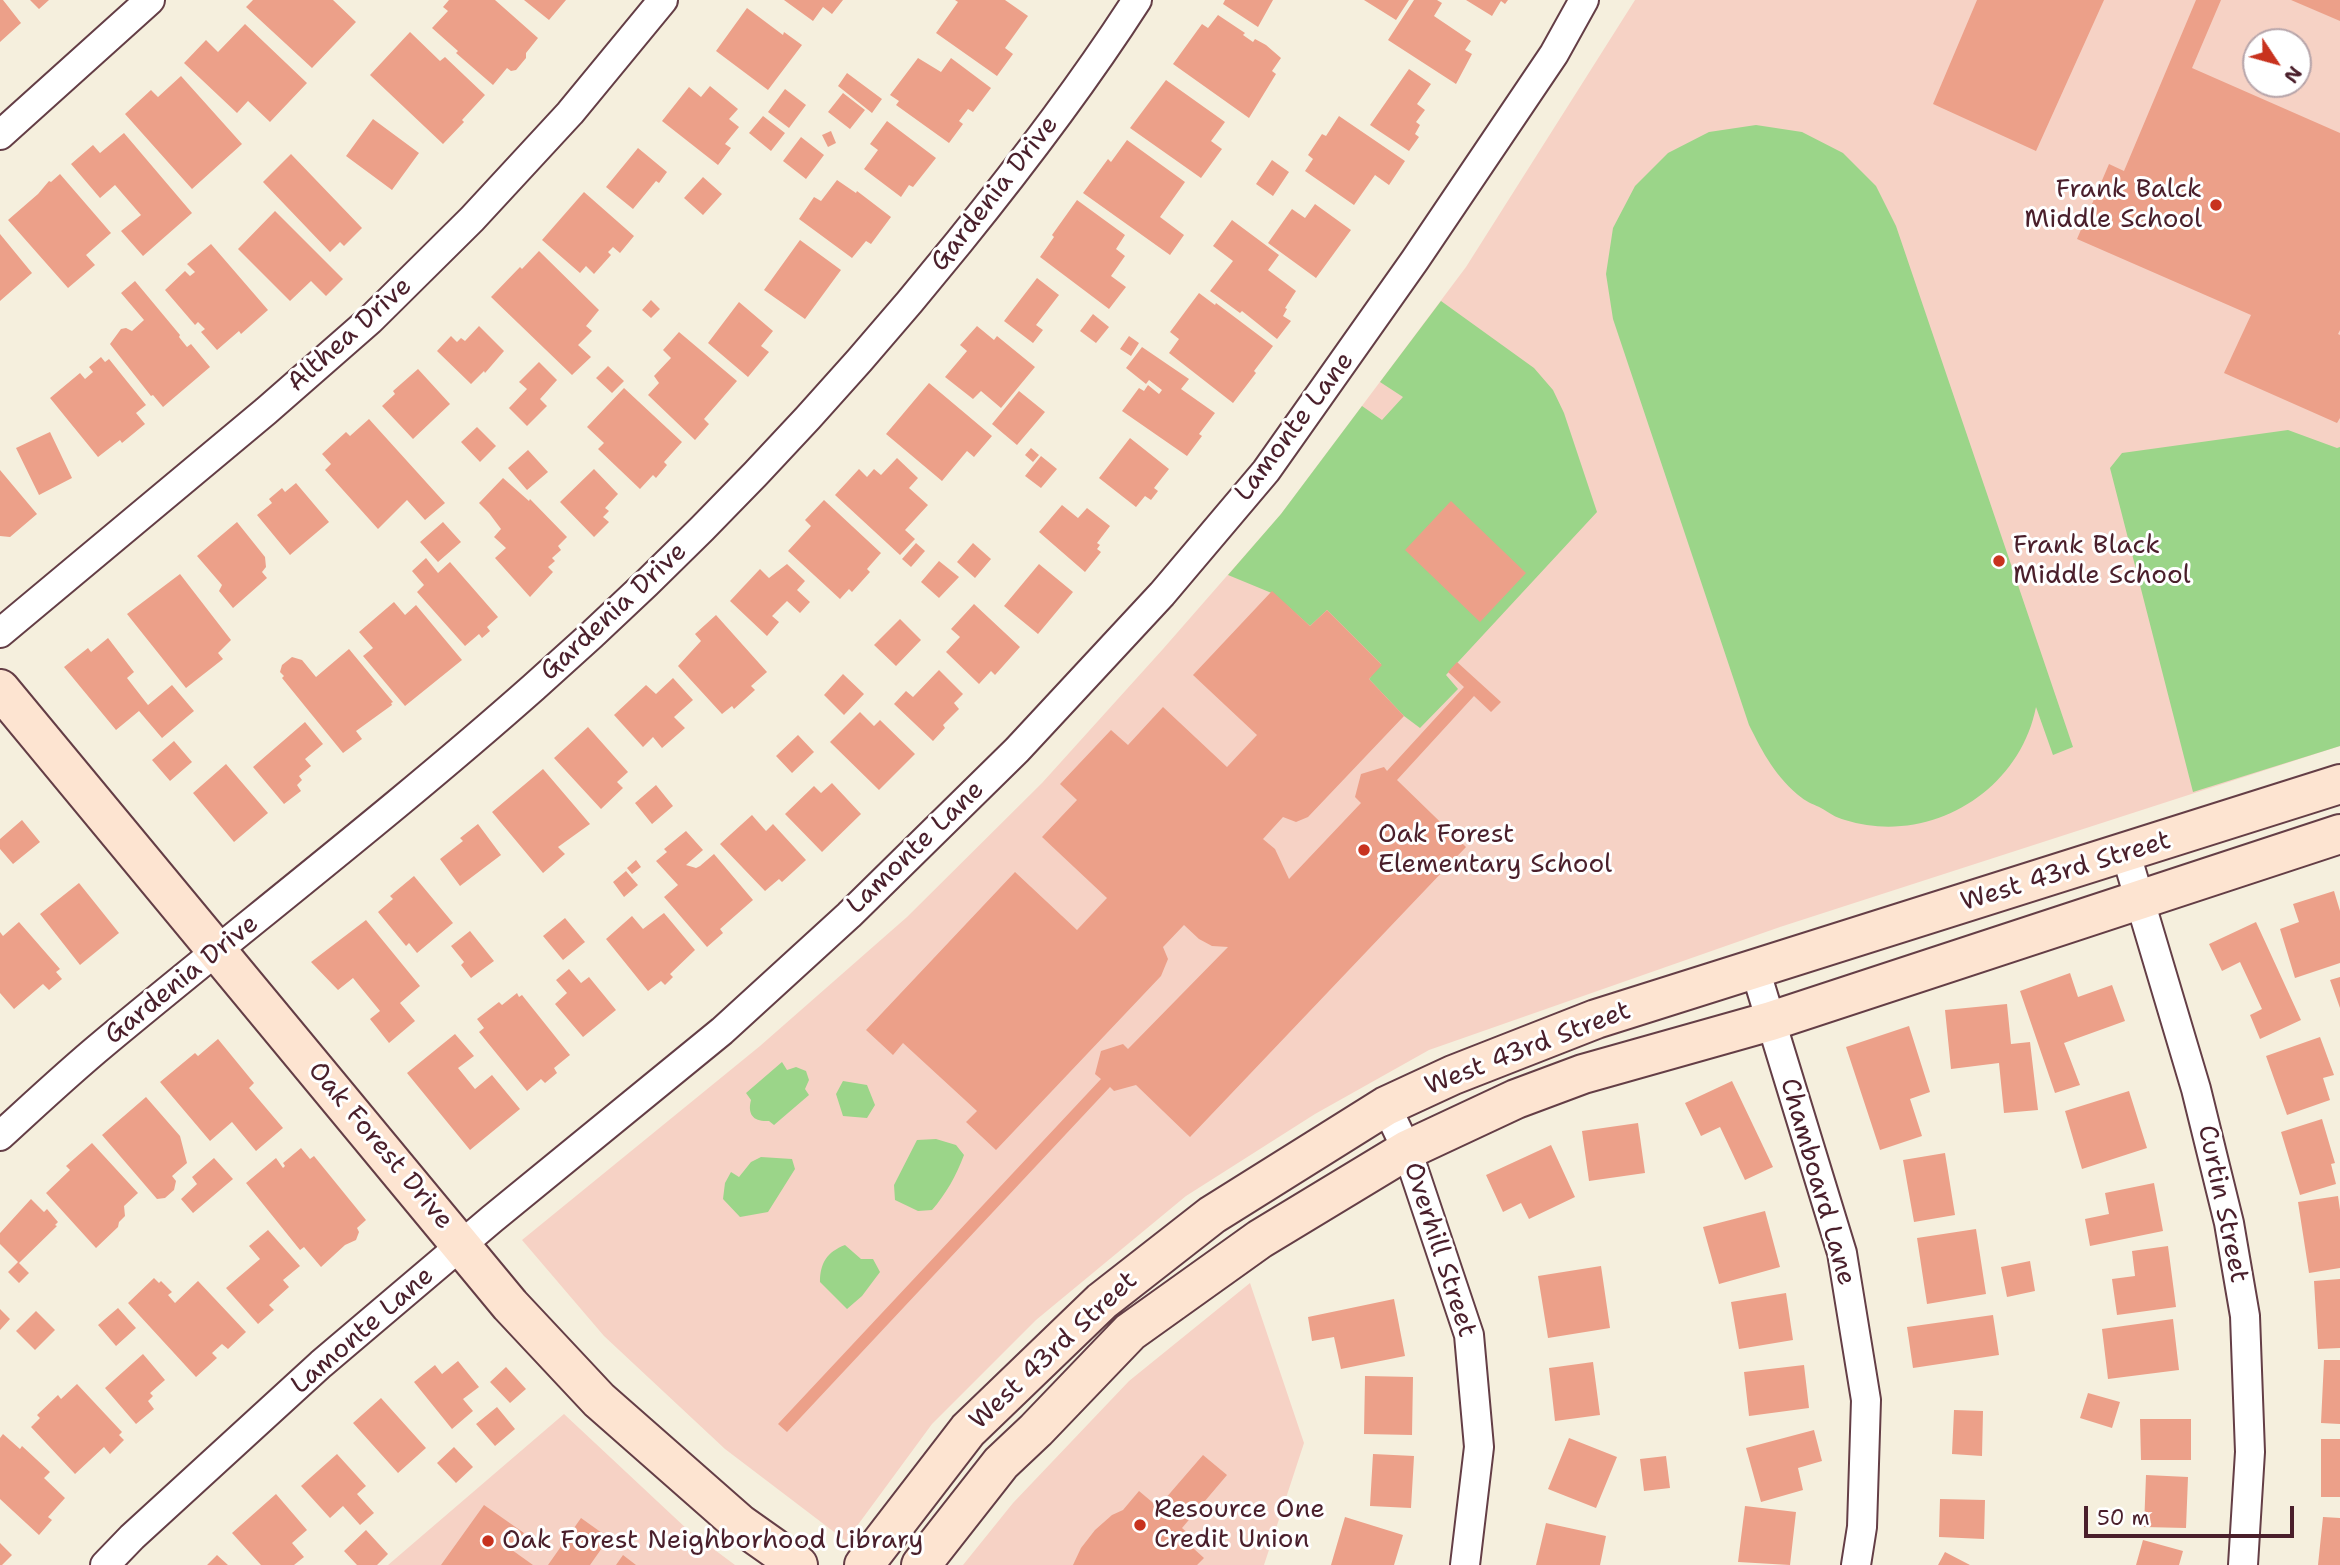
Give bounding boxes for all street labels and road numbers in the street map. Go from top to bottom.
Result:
street label: Gardenia Drive [925,110,1065,278]
street label: Althea Drive [281,271,419,399]
street label: Lamonte Lane [1229,346,1361,508]
street label: Gardenia Drive [534,536,694,688]
street label: Lamonte Lane [841,775,991,921]
street label: West 43rd Street [1957,825,2175,919]
street label: Gardenia Drive [99,908,265,1052]
street label: West 43rd Street [1421,995,1635,1103]
street label: Oak Forest Drive [301,1056,459,1236]
street label: Chamboard Lane [1773,1075,1861,1289]
street label: Curtin Street [2190,1122,2254,1286]
street label: Overhill Street [1396,1159,1482,1341]
street label: Lamonte Lane [285,1261,441,1401]
street label: West 43rd Street [964,1265,1144,1437]

